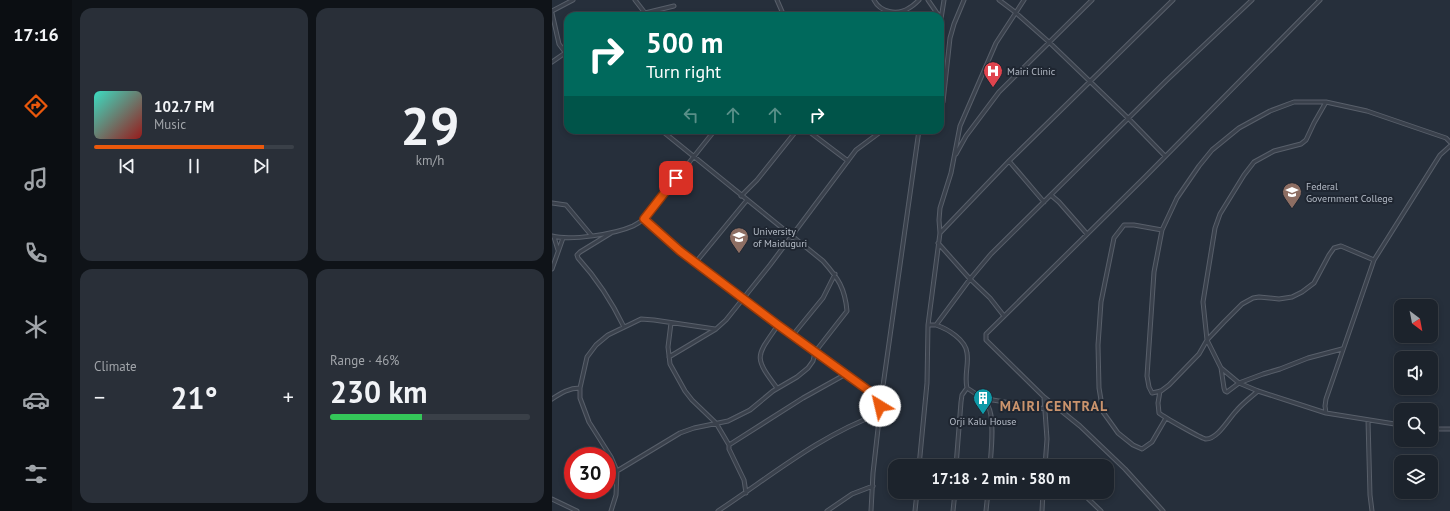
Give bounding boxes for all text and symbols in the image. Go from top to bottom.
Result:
text: 17:16 [13,23,59,46]
text: 500 m [646,24,723,61]
icon: right [580,28,632,80]
text: Turn right [646,60,721,83]
hospital icon: Mairi Clinic [982,60,1004,88]
place label: Mairi Clinic [1007,65,1056,78]
icon: directions [22,92,50,120]
text: 29 [401,92,459,159]
text: 102.7 FM [154,97,214,116]
icon: left [680,104,702,126]
icon: ahead [722,104,744,126]
icon: ahead [764,104,786,126]
icon: right [806,104,828,126]
text: Music [154,116,186,133]
text: km/h [416,152,444,169]
icon: previous [116,155,138,177]
icon: pause [183,155,205,177]
icon: next [250,155,272,177]
pin [659,161,693,195]
icon: music [22,165,50,193]
icon: arrive [665,167,687,189]
place label: Federal Government College [1306,180,1393,205]
school or university icon: Federal Government College [1281,181,1303,209]
place label: University of Maiduguri [753,225,807,250]
school or university icon: University of Maiduguri [728,226,750,254]
icon: phone [22,239,50,267]
north arrow [1394,299,1438,343]
map controls [1394,299,1438,499]
icon: climate [22,313,50,341]
button: sound [1394,351,1438,395]
text: Range · 46% [330,352,399,369]
text: Climate [94,358,137,375]
text: 230 km [330,372,428,411]
text: 21° [170,378,218,417]
text: − [94,383,105,411]
text: + [283,383,294,411]
position arrow [859,385,901,427]
icon: car [22,386,50,414]
building icon: Orji Kalu House [972,387,994,415]
district label: MAIRI CENTRAL [1000,397,1108,415]
button: search [1394,403,1438,447]
place label: Orji Kalu House [950,415,1016,428]
speed limit sign: 30 [564,447,616,499]
button: layers [1394,455,1438,499]
icon: filters [22,460,50,488]
text: 17:18 · 2 min · 580 m [932,469,1070,488]

